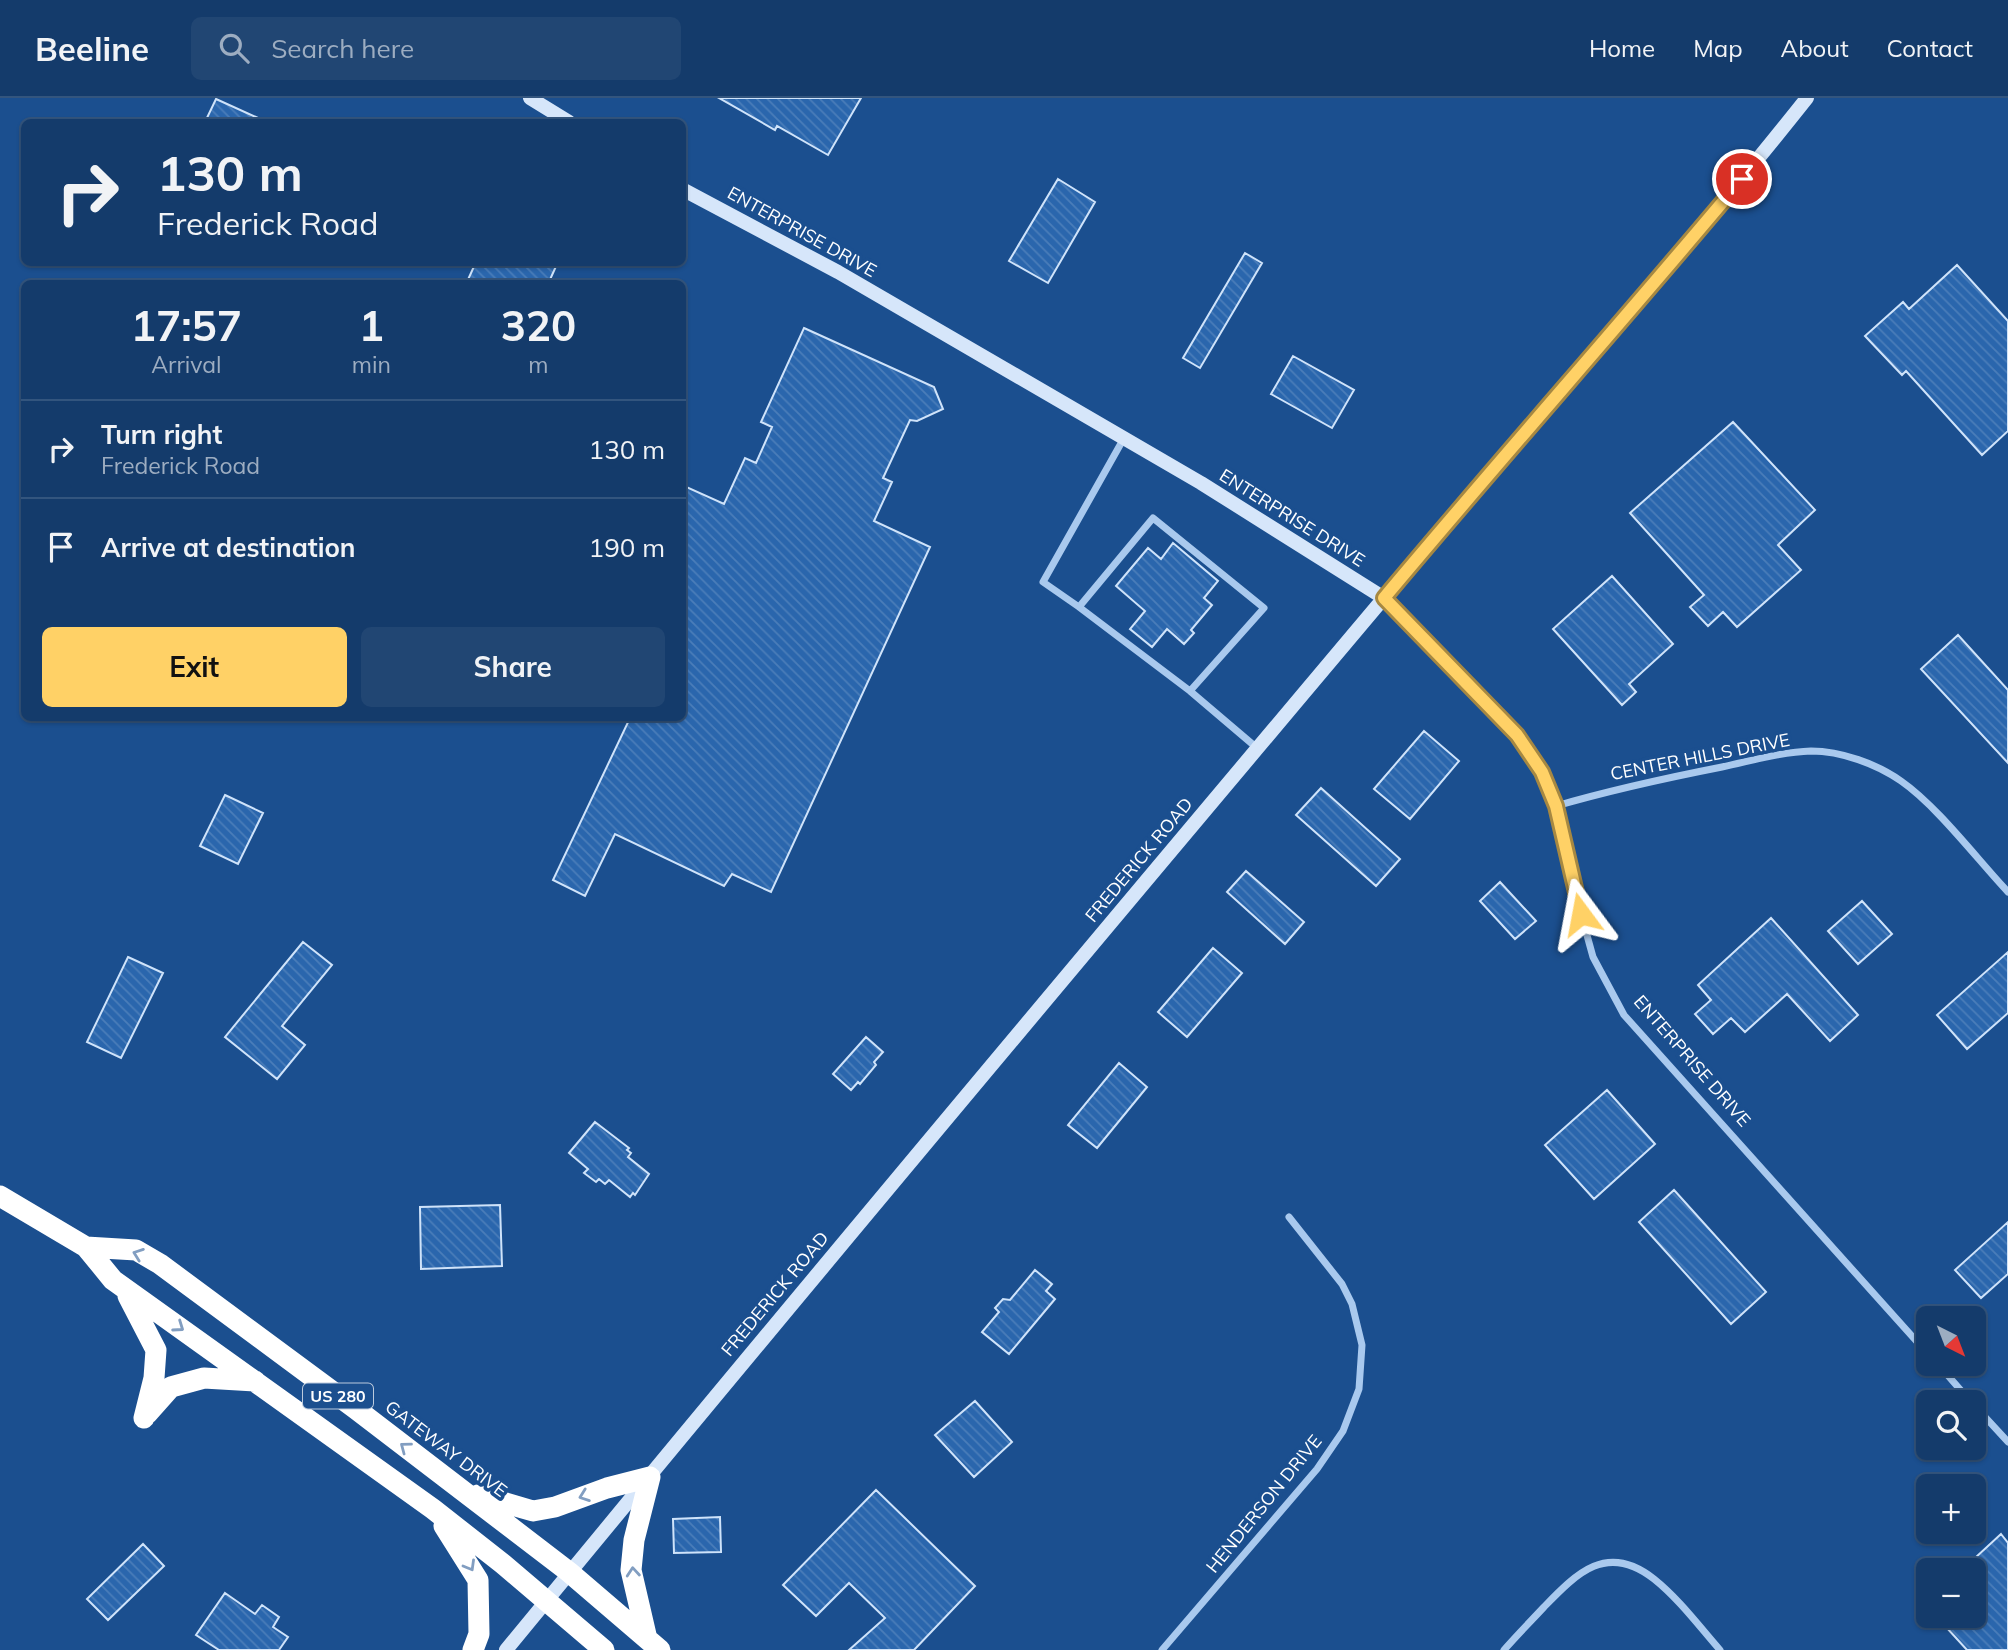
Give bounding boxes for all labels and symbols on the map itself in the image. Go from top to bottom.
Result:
pin [1712,149,1772,209]
street label: ENTERPRISE DRIVE [724,181,881,282]
street label: ENTERPRISE DRIVE [1215,464,1369,572]
street label: CENTER HILLS DRIVE [1608,728,1792,785]
street label: FREDERICK ROAD [1080,793,1197,927]
position arrow [1544,877,1618,951]
street label: ENTERPRISE DRIVE [1629,990,1756,1131]
street label: FREDERICK ROAD [716,1227,833,1361]
one-way arrow [133,1248,145,1262]
north arrow [1916,1306,1986,1376]
one-way arrow [171,1319,184,1331]
road number: US 280 [303,1384,373,1408]
street label: GATEWAY DRIVE [381,1395,512,1502]
street label: HENDERSON DRIVE [1201,1430,1326,1577]
one-way arrow [401,1442,413,1455]
one-way arrow [579,1488,591,1502]
one-way arrow [462,1559,475,1572]
one-way arrow [626,1567,641,1578]

